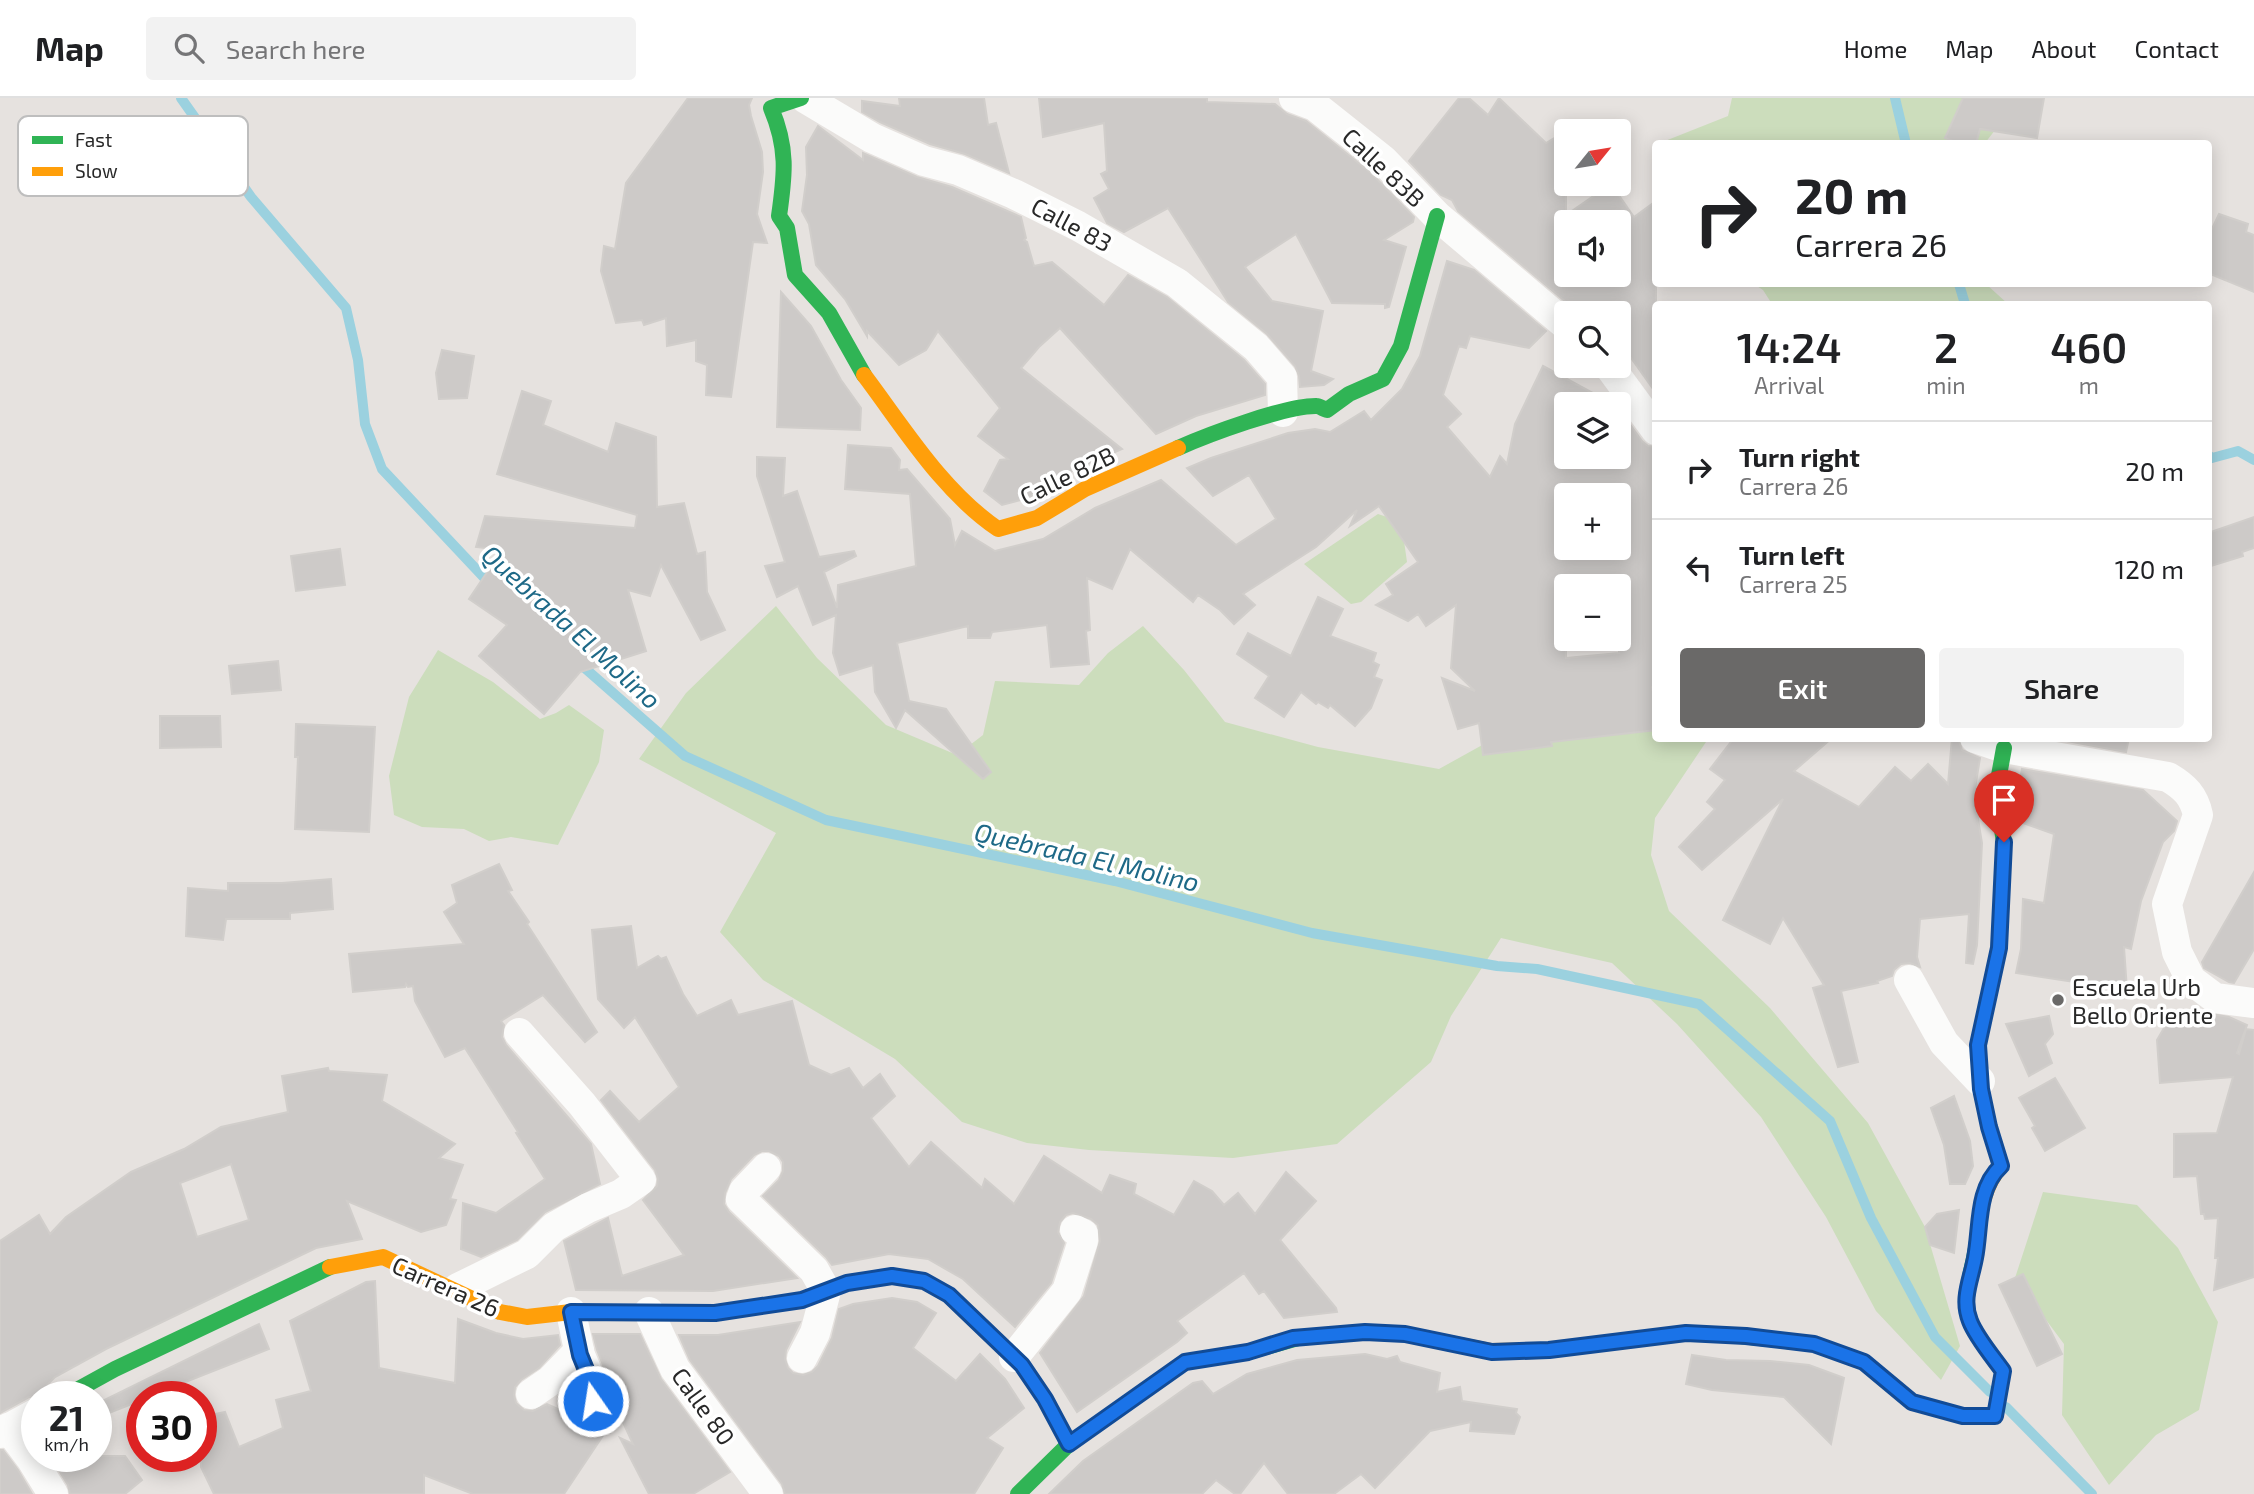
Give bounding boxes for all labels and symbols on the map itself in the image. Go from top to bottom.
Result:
legend [18,116,248,196]
north arrow [1554,119,1631,196]
street label: Calle 83B [1337,122,1431,212]
text: Fast [75,128,112,151]
text: Slow [75,159,118,182]
street label: Calle 83 [1027,191,1117,257]
street label: Calle 82B [1015,440,1119,510]
water label: Quebrada El Molino [476,538,668,715]
pin [1974,770,2034,842]
water label: Quebrada El Molino [971,815,1202,898]
place label: Escuela Urb Bello Oriente [2072,972,2213,1029]
marker: Escuela Urb Bello Oriente [2050,992,2066,1008]
street label: Carrera 26 [388,1250,504,1322]
street label: Calle 80 [666,1362,742,1450]
position arrow [556,1364,630,1438]
speed limit sign: 30 [126,1381,217,1472]

